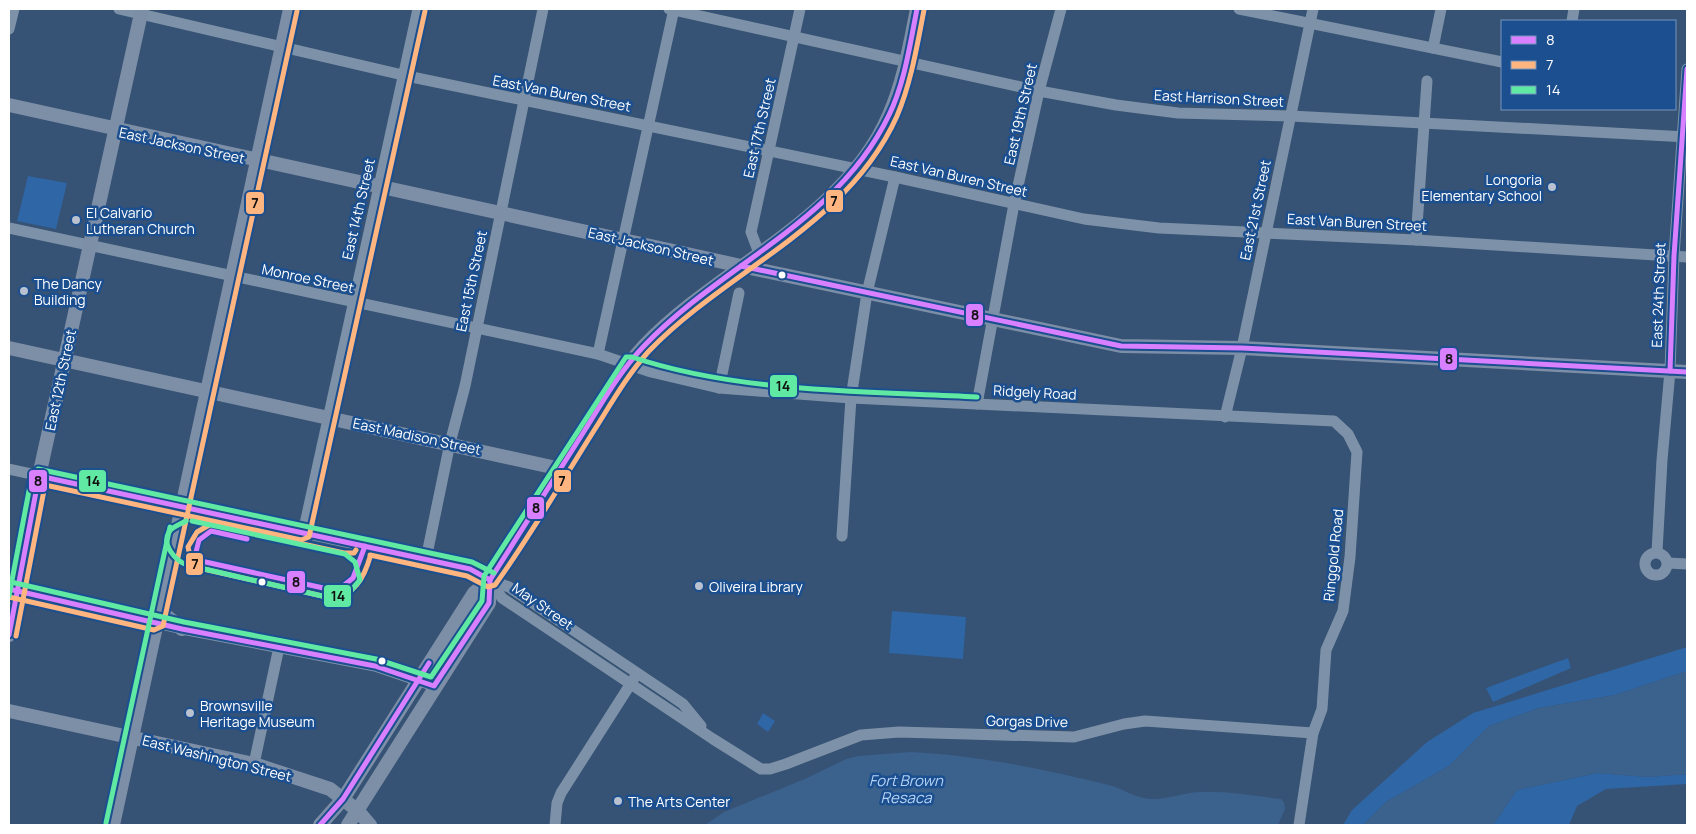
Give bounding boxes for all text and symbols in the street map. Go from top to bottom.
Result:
legend [1501,20,1676,110]
text: 8 [1546,29,1555,50]
text: 7 [1546,54,1554,75]
street label: East 19th Street [999,61,1041,167]
street label: East Van Buren Street [491,70,633,116]
street label: East 17th Street [738,76,780,180]
text: 14 [1546,79,1561,100]
street label: East Harrison Street [1154,85,1285,111]
street label: East Jackson Street [117,122,247,168]
street label: East Van Buren Street [889,151,1030,201]
street label: East 14th Street [337,156,379,261]
street label: East 21st Street [1235,158,1275,262]
place label: Longoria Elementary School [1422,170,1542,205]
marker: Longoria Elementary School [1546,181,1558,193]
line badge: 7 [825,189,844,213]
line badge: 7 [245,191,265,215]
text: 7 [830,191,838,210]
text: 7 [251,193,259,212]
place label: El Calvario Lutheran Church [86,203,195,238]
street label: East Van Buren Street [1286,209,1428,235]
marker: El Calvario Lutheran Church [70,214,82,226]
street label: East Jackson Street [586,222,716,270]
street label: East 15th Street [451,228,491,333]
street label: East 24th Street [1647,242,1669,348]
street label: Monroe Street [260,259,356,297]
unlabelled marker [777,270,787,280]
place label: The Dancy Building [34,274,103,309]
marker: The Dancy Building [18,285,30,297]
line badge: 8 [965,303,984,327]
text: 8 [971,305,979,324]
street label: East 12th Street [40,327,80,432]
line badge: 8 [1439,347,1458,371]
text: 8 [1445,349,1453,368]
line badge: 14 [769,374,798,398]
text: 14 [776,376,790,395]
street label: Ridgely Road [993,380,1077,404]
street label: East Madison Street [351,413,483,459]
line badge: 8 [28,469,48,493]
line badge: 14 [78,469,107,493]
line badge: 7 [553,469,572,493]
text: 8 [34,471,42,490]
text: 14 [86,471,100,490]
text: 7 [558,471,566,490]
line badge: 8 [526,496,545,520]
text: 8 [532,498,540,517]
street label: Ringgold Road [1319,508,1347,602]
line badge: 7 [185,552,204,576]
text: 7 [191,554,199,573]
line badge: 8 [286,570,306,594]
text: 8 [292,572,300,591]
unlabelled marker [257,577,267,587]
place label: Oliveira Library [709,577,803,596]
street label: May Street [509,578,578,634]
marker: Oliveira Library [693,580,705,592]
line badge: 14 [323,584,352,608]
text: 14 [331,586,345,605]
unlabelled marker [377,656,387,666]
place label: Brownsville Heritage Museum [200,696,315,731]
marker: Brownsville Heritage Museum [184,707,196,719]
street label: Gorgas Drive [986,711,1068,731]
street label: East Washington Street [140,730,294,786]
water label: Fort Brown Resaca [869,770,944,808]
place label: The Arts Center [628,792,730,811]
marker: The Arts Center [612,795,624,807]

